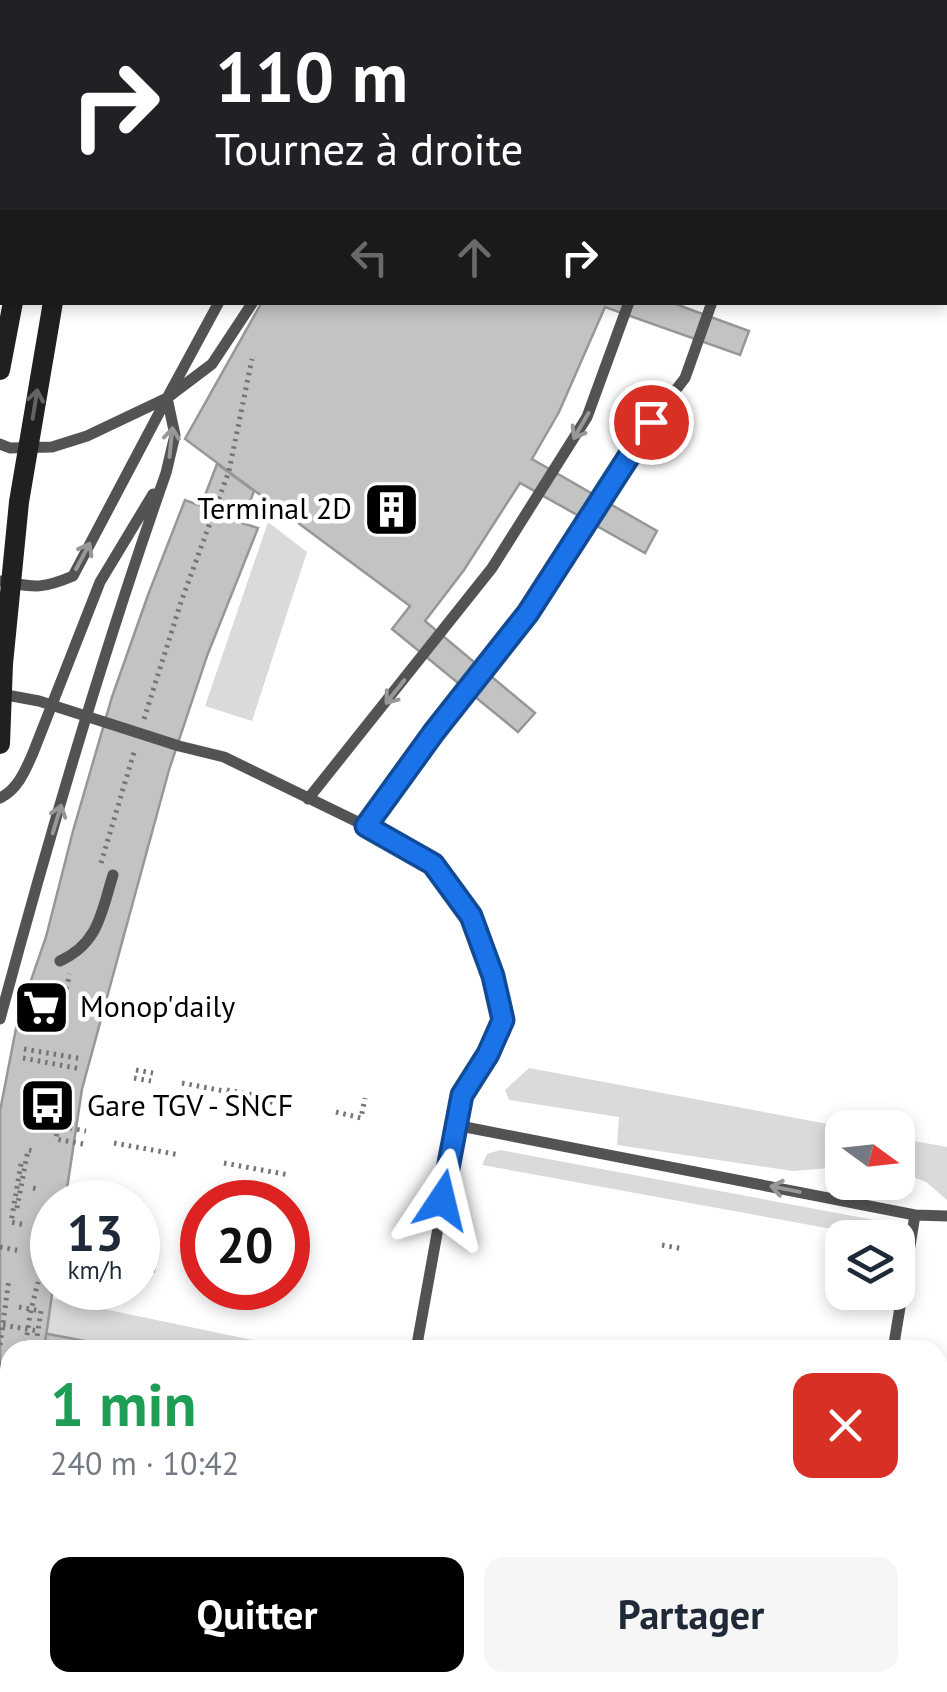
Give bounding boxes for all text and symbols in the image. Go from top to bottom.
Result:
text: 110 m [215,31,408,121]
icon: right [50,40,180,170]
text: Tournez à droite [215,119,523,177]
icon: left [342,230,397,285]
icon: ahead [447,230,502,285]
icon: right [552,230,607,285]
pin [609,380,694,465]
one-way arrow [26,388,45,420]
icon: arrive [624,395,679,450]
one-way arrow [571,411,591,439]
one-way arrow [162,426,181,459]
building icon: Terminal 2D [361,479,421,539]
place label: Terminal 2D [197,488,352,527]
one-way arrow [74,542,93,572]
one-way arrow [385,678,406,705]
one-way arrow [49,804,67,835]
supermarket icon: Monop'daily [11,977,71,1037]
place label: Monop'daily [80,986,235,1025]
bus stop icon: Gare TGV - SNCF [18,1076,78,1136]
place label: Gare TGV - SNCF [87,1085,293,1124]
north arrow [825,1110,915,1200]
map controls [825,1110,915,1310]
position arrow [390,1148,494,1252]
one-way arrow [770,1179,802,1198]
speed limit sign: 20 [180,1180,310,1310]
text: 13 [67,1200,123,1265]
button: layers [825,1220,915,1310]
text: km/h [68,1254,122,1286]
text: 1 min [50,1365,196,1443]
button: close [793,1373,898,1478]
text: 240 m · 10:42 [50,1442,239,1484]
button: Quitter [50,1557,464,1672]
button: Partager [484,1557,898,1672]

